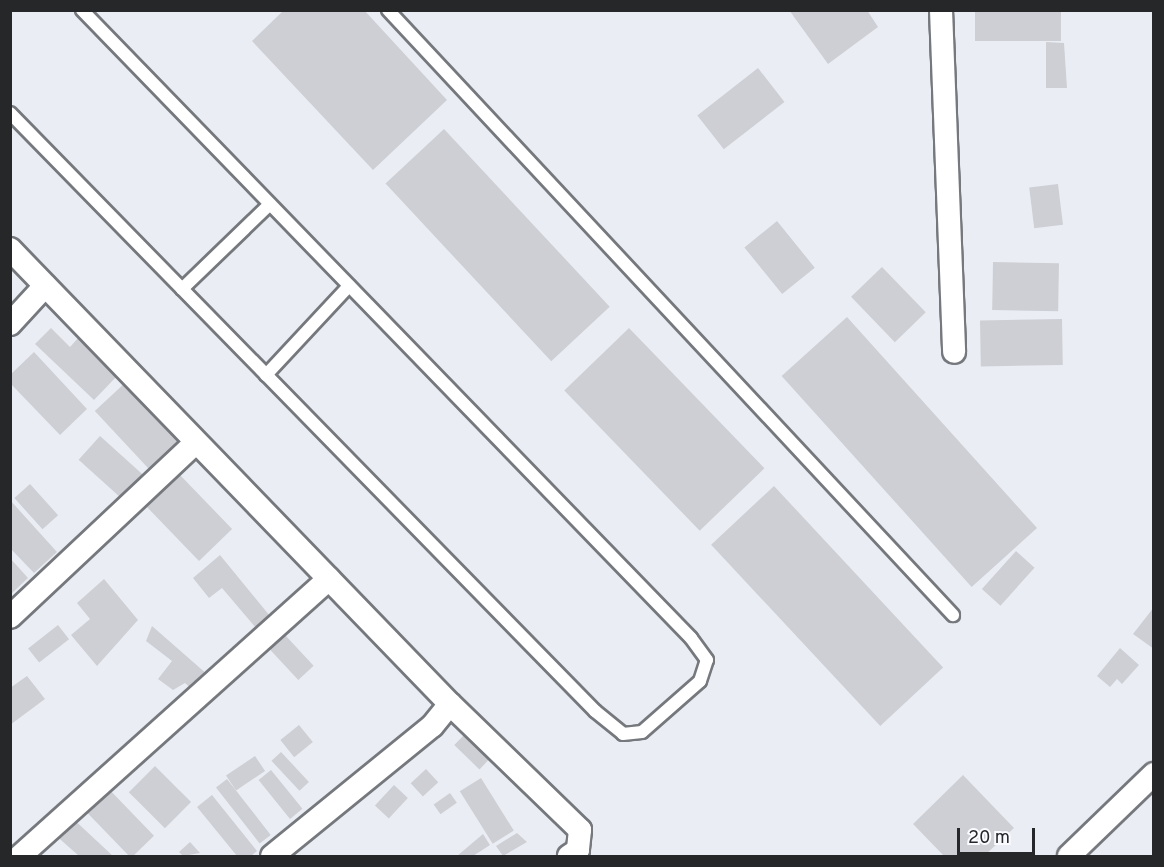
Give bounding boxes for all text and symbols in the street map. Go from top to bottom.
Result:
scale bar [960,816,1038,854]
text: 20 m [968,827,1010,850]

